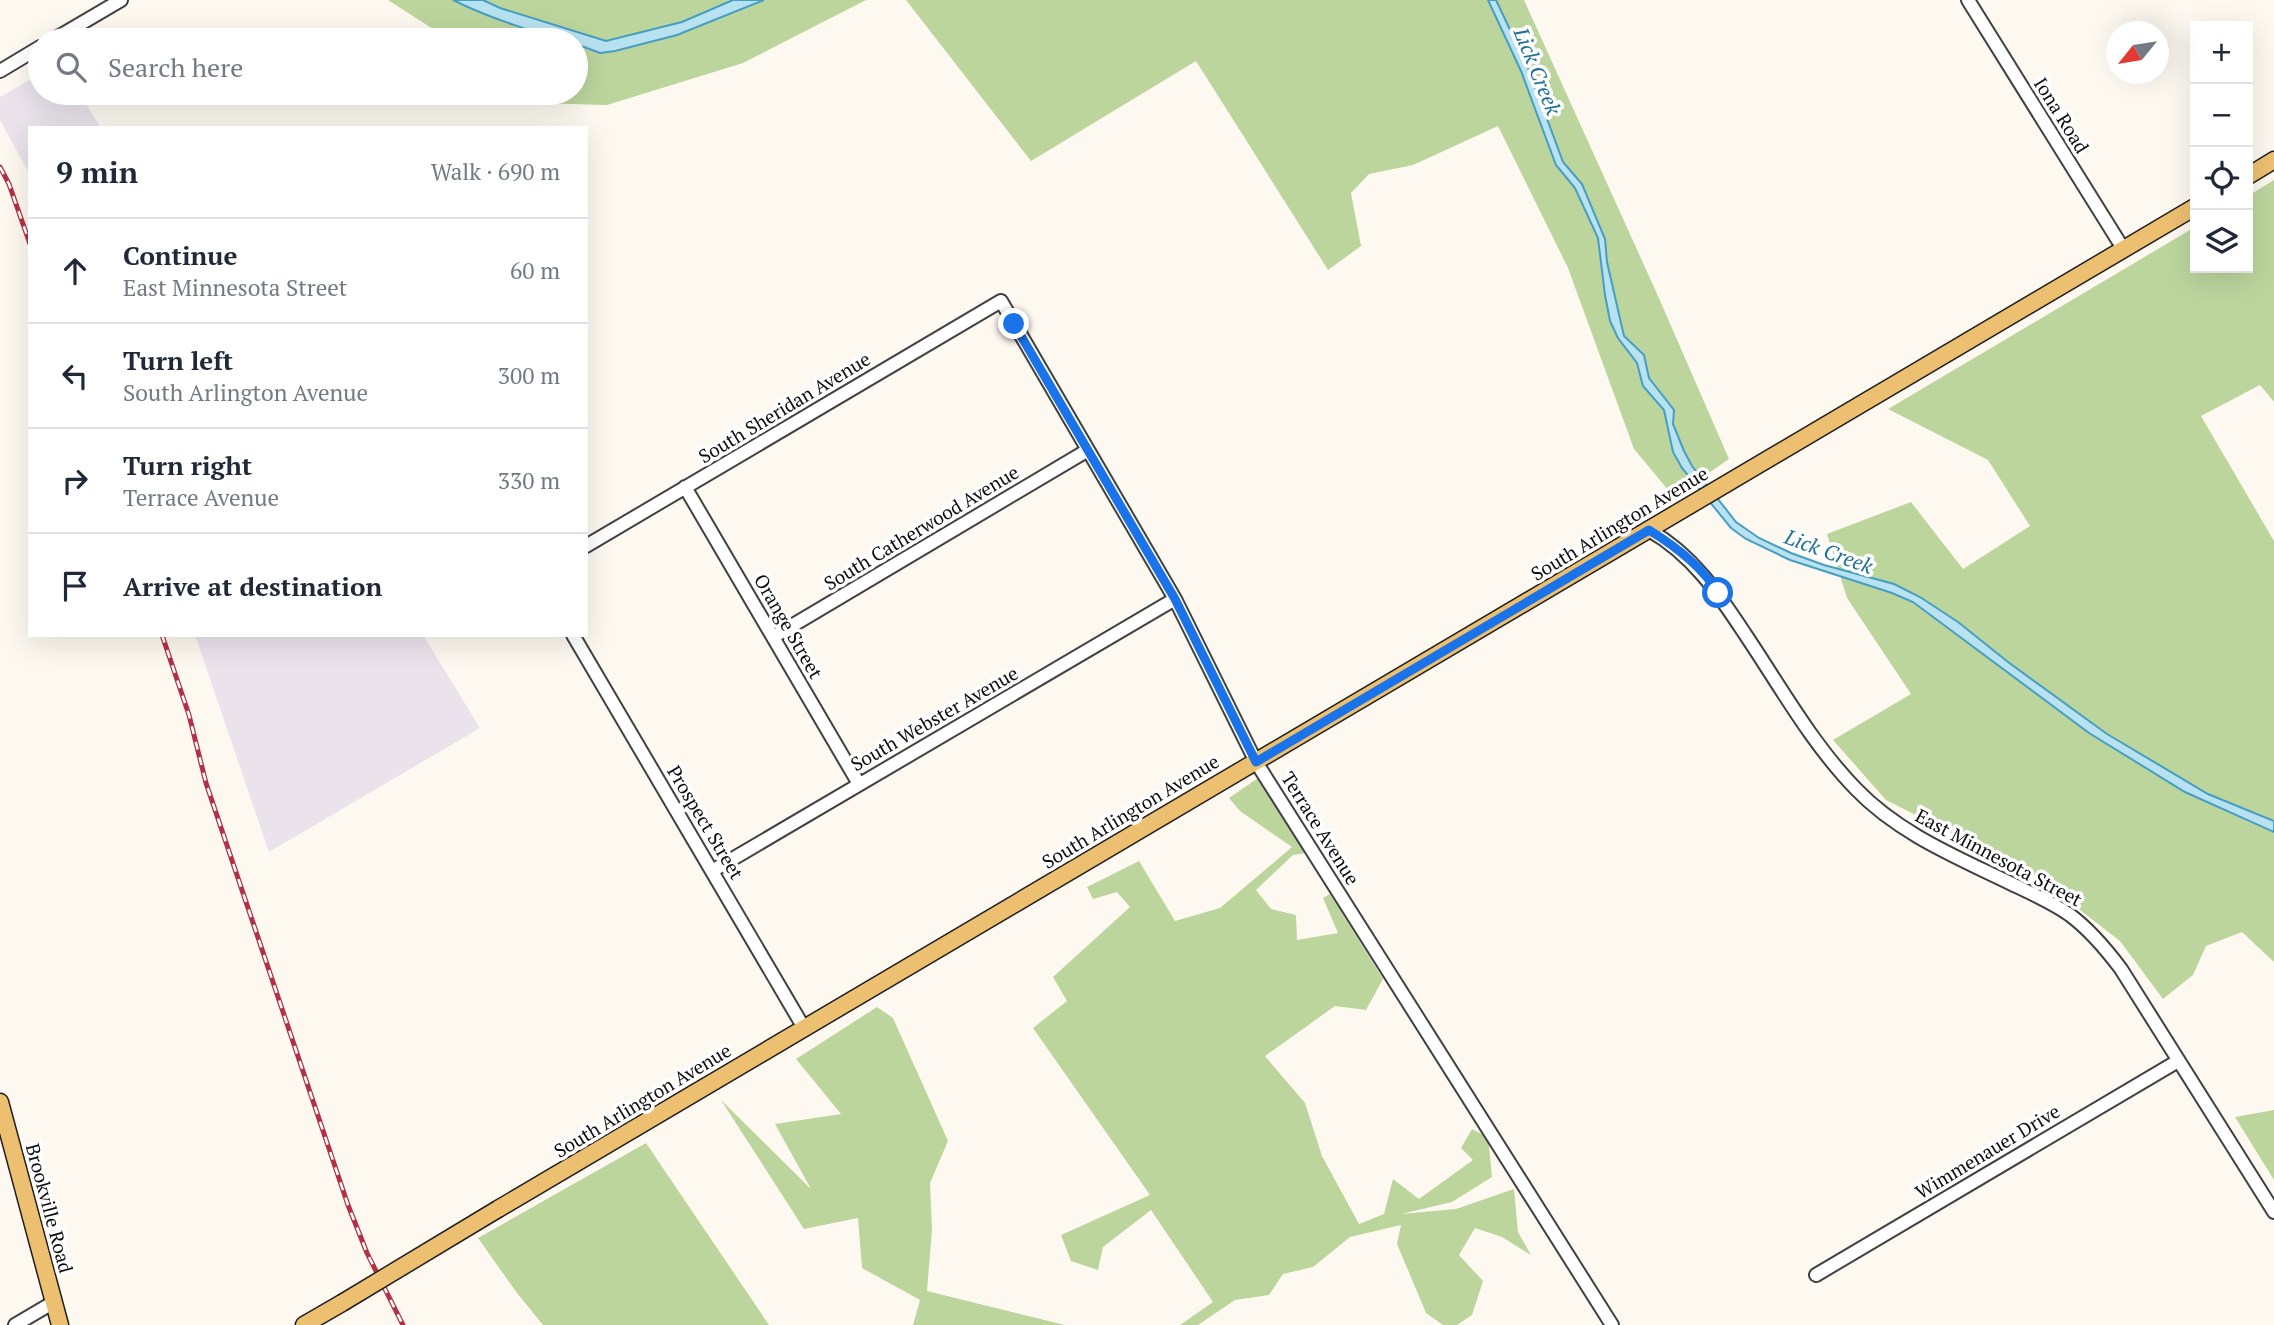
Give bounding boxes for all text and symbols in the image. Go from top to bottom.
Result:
north arrow [2106,21,2169,84]
map controls [2190,21,2253,273]
button: + [2190,21,2253,84]
water label: Lick Creek [1507,22,1569,120]
search box [28,28,588,105]
icon: search [52,48,90,86]
text: Search here [108,50,243,84]
street label: Iona Road [2029,72,2095,158]
button: − [2190,84,2253,147]
button: locate [2190,147,2253,210]
text: 9 min [56,152,138,192]
text: Walk · 690 m [431,156,560,187]
button: layers [2190,210,2253,273]
text: Continue [123,238,237,272]
icon: ahead [56,252,94,290]
text: 60 m [510,255,560,286]
text: East Minnesota Street [123,272,347,303]
route end [998,308,1029,339]
text: Turn left [123,343,233,377]
street label: South Sheridan Avenue [693,346,875,468]
icon: left [56,357,94,395]
text: 300 m [498,360,560,391]
text: South Arlington Avenue [123,377,368,408]
text: Turn right [123,448,252,482]
street label: South Catherwood Avenue [819,459,1023,595]
street label: South Arlington Avenue [1526,460,1712,586]
icon: right [56,462,94,500]
text: 330 m [498,465,560,496]
text: Terrace Avenue [123,482,279,513]
water label: Lick Creek [1780,522,1878,580]
icon: arrive [56,567,94,605]
text: Arrive at destination [123,569,382,603]
street label: Orange Street [749,569,829,683]
route start [1702,577,1733,608]
street label: South Webster Avenue [846,660,1022,776]
street label: South Arlington Avenue [1037,748,1223,874]
street label: Prospect Street [662,760,750,884]
street label: Terrace Avenue [1276,767,1366,889]
street label: East Minnesota Street [1911,802,2087,912]
street label: South Arlington Avenue [549,1037,735,1163]
street label: Wimmenauer Drive [1910,1098,2064,1204]
street label: Brookville Road [21,1140,79,1276]

